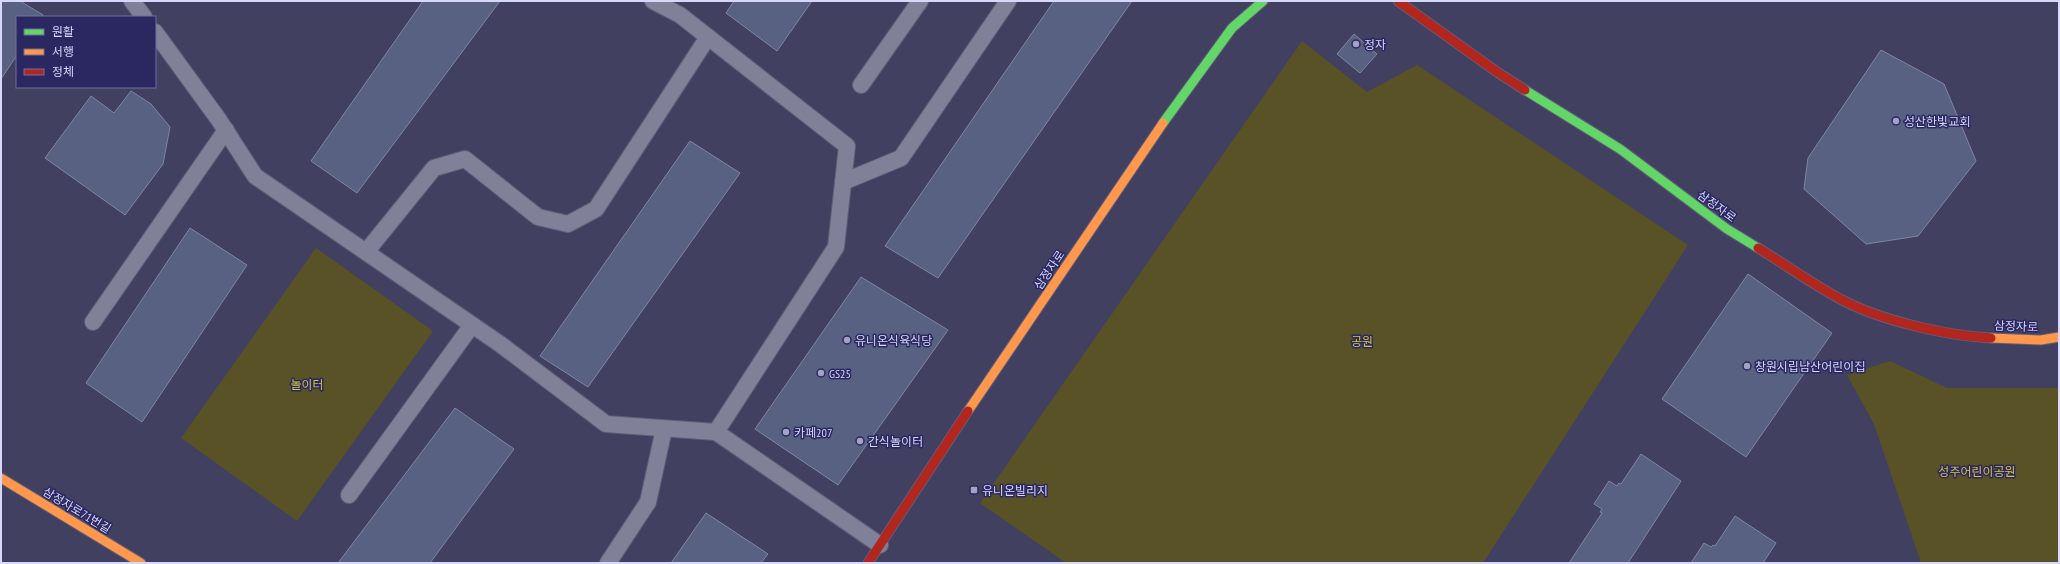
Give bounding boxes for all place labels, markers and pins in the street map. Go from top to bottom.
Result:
place label: 정자 [1364,37,1386,52]
marker: 정자 [1351,39,1361,49]
place label: 성산한빛교회 [1904,114,1970,129]
marker: 성산한빛교회 [1891,116,1901,126]
place label: 유니온식육식당 [855,333,932,348]
marker: 유니온식육식당 [842,335,852,345]
place label: 창원시립남산어린이집 [1755,359,1865,374]
marker: 창원시립남산어린이집 [1742,361,1752,371]
place label: GS25 [829,366,851,381]
marker: GS25 [816,368,826,378]
place label: 카페207 [794,425,832,440]
marker: 카페207 [781,427,791,437]
place label: 간식놀이터 [868,434,923,449]
marker: 간식놀이터 [855,436,865,446]
place label: 유니온빌리지 [982,483,1048,498]
marker: 유니온빌리지 [969,485,979,495]

